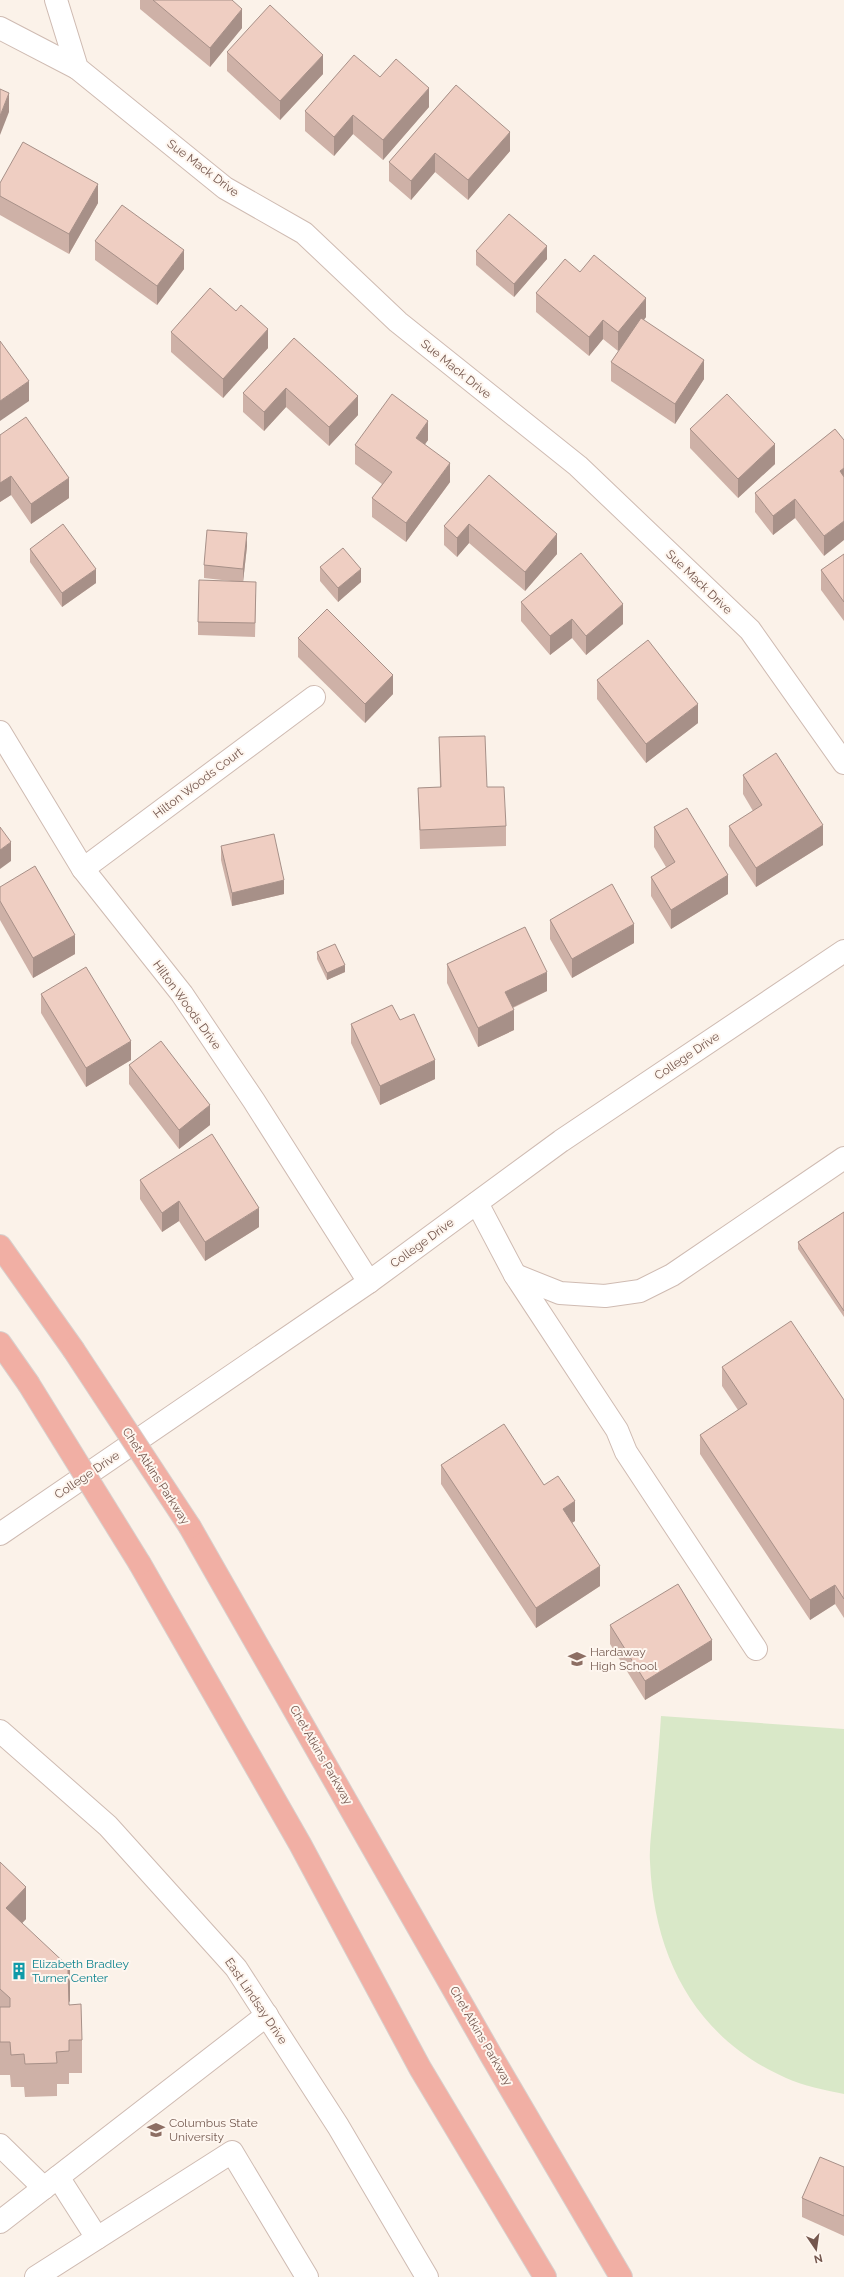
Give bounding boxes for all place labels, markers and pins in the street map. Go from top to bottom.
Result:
place label: Hardaway High School [590,1645,658,1673]
school or university icon: Hardaway High School [567,1649,587,1669]
place label: Elizabeth Bradley Turner Center [32,1957,129,1985]
building icon: Elizabeth Bradley Turner Center [9,1961,29,1981]
place label: Columbus State University [169,2116,258,2144]
school or university icon: Columbus State University [146,2120,166,2140]

